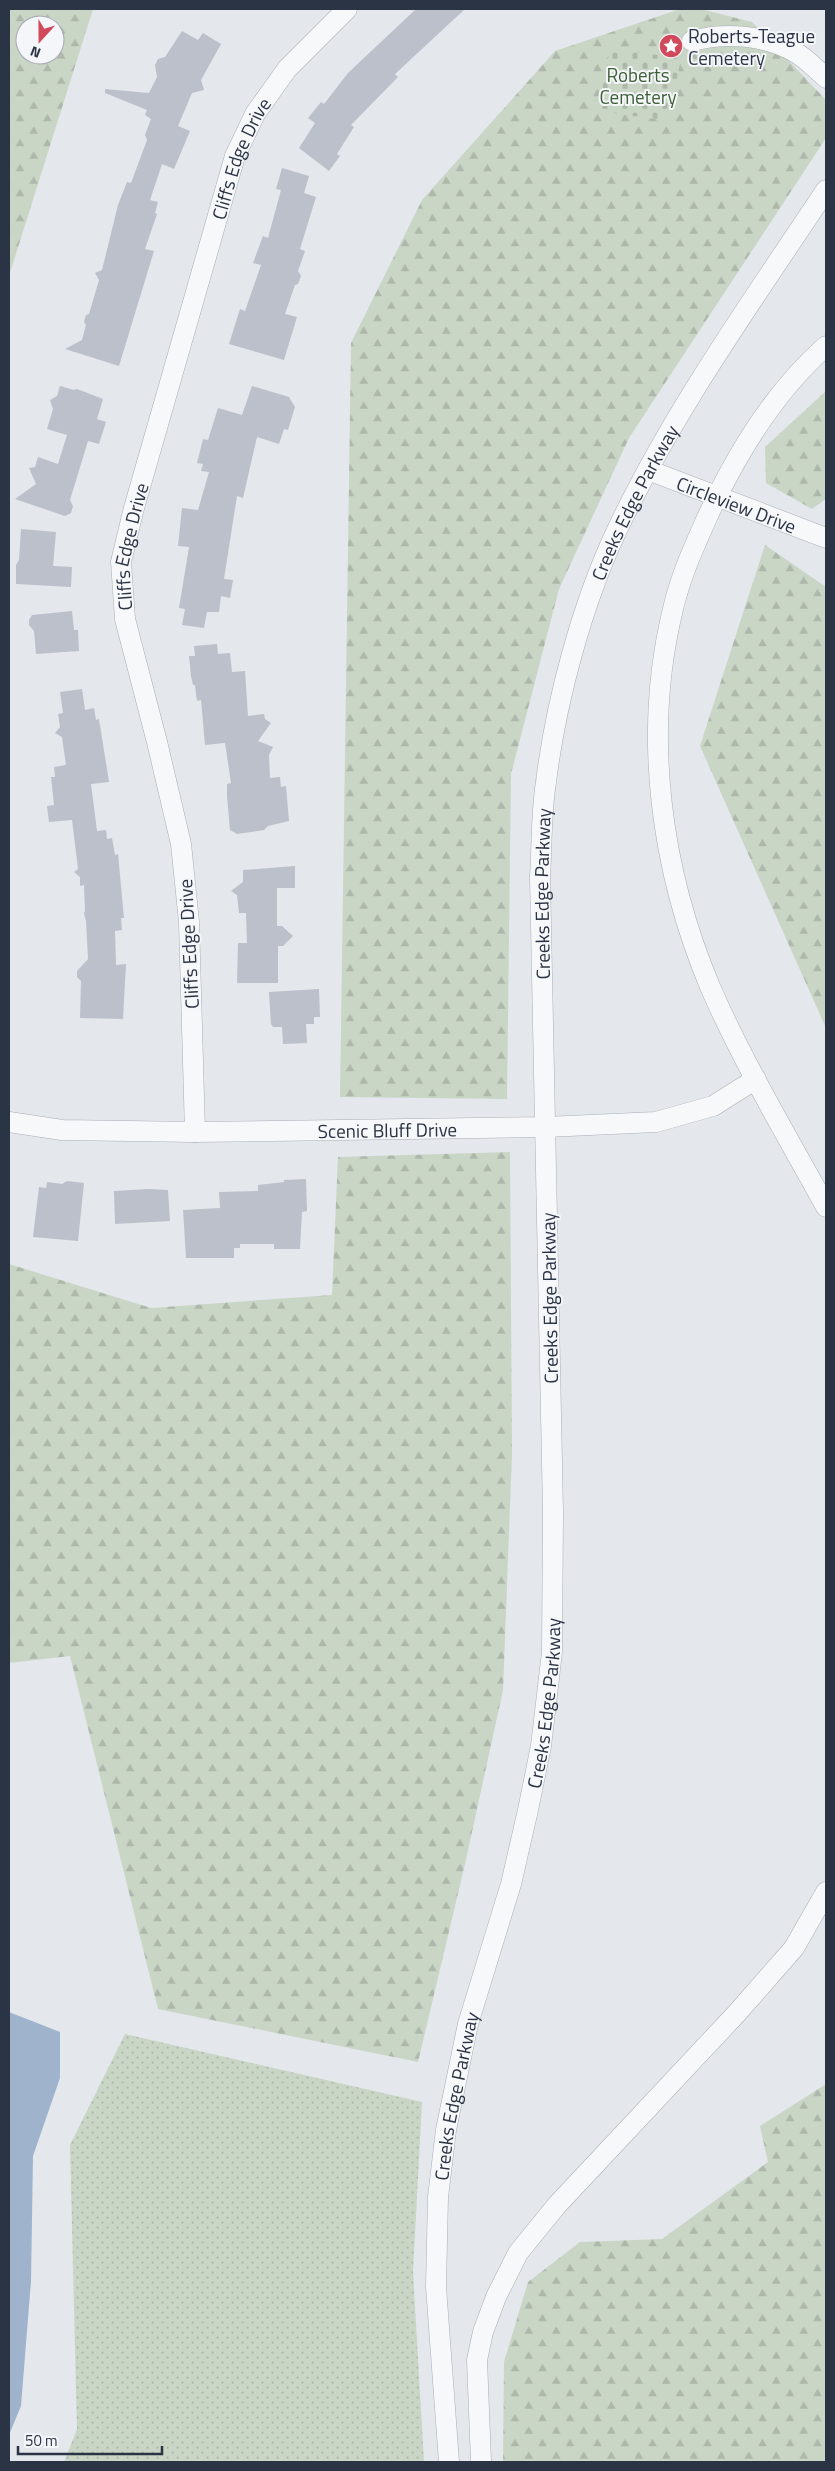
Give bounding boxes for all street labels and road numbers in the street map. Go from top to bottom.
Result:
street label: Cliffs Edge Drive [203,91,277,223]
street label: Creeks Edge Parkway [583,419,685,584]
street label: Circleview Drive [673,468,801,540]
street label: Cliffs Edge Drive [106,479,155,611]
street label: Creeks Edge Parkway [526,807,557,980]
street label: Cliffs Edge Drive [170,878,206,1010]
street label: Scenic Bluff Drive [317,1114,457,1145]
street label: Creeks Edge Parkway [533,1212,565,1384]
street label: Creeks Edge Parkway [518,1618,567,1791]
street label: Creeks Edge Parkway [426,2008,486,2182]

